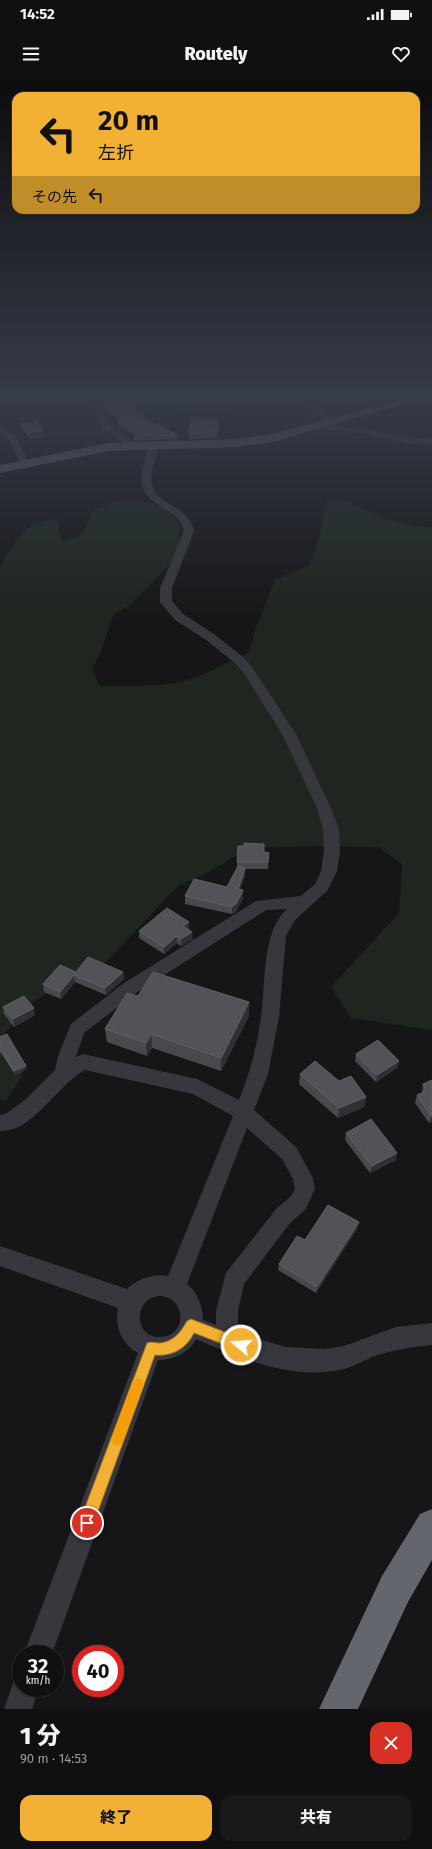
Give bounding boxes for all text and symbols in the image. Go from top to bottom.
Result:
text: 14:52 [20,5,55,23]
icon: menu [20,43,42,65]
text: Routely [184,43,248,65]
icon: heart [390,43,412,65]
text: 20 m [98,104,159,137]
icon: left [32,108,84,160]
text: 左折 [98,142,134,164]
icon: left [85,184,107,206]
text: その先 [32,188,77,206]
position arrow [220,1324,262,1366]
pin [70,1506,104,1540]
icon: arrive [76,1512,98,1534]
speed limit sign: 40 [72,1645,124,1697]
text: 32 [28,1654,48,1678]
text: km/h [26,1675,50,1687]
text: 1 分 [20,1722,61,1750]
button: close [370,1722,412,1764]
text: 90 m · 14:53 [20,1751,87,1766]
button: 終了 [20,1795,212,1841]
button: 共有 [220,1795,412,1841]

